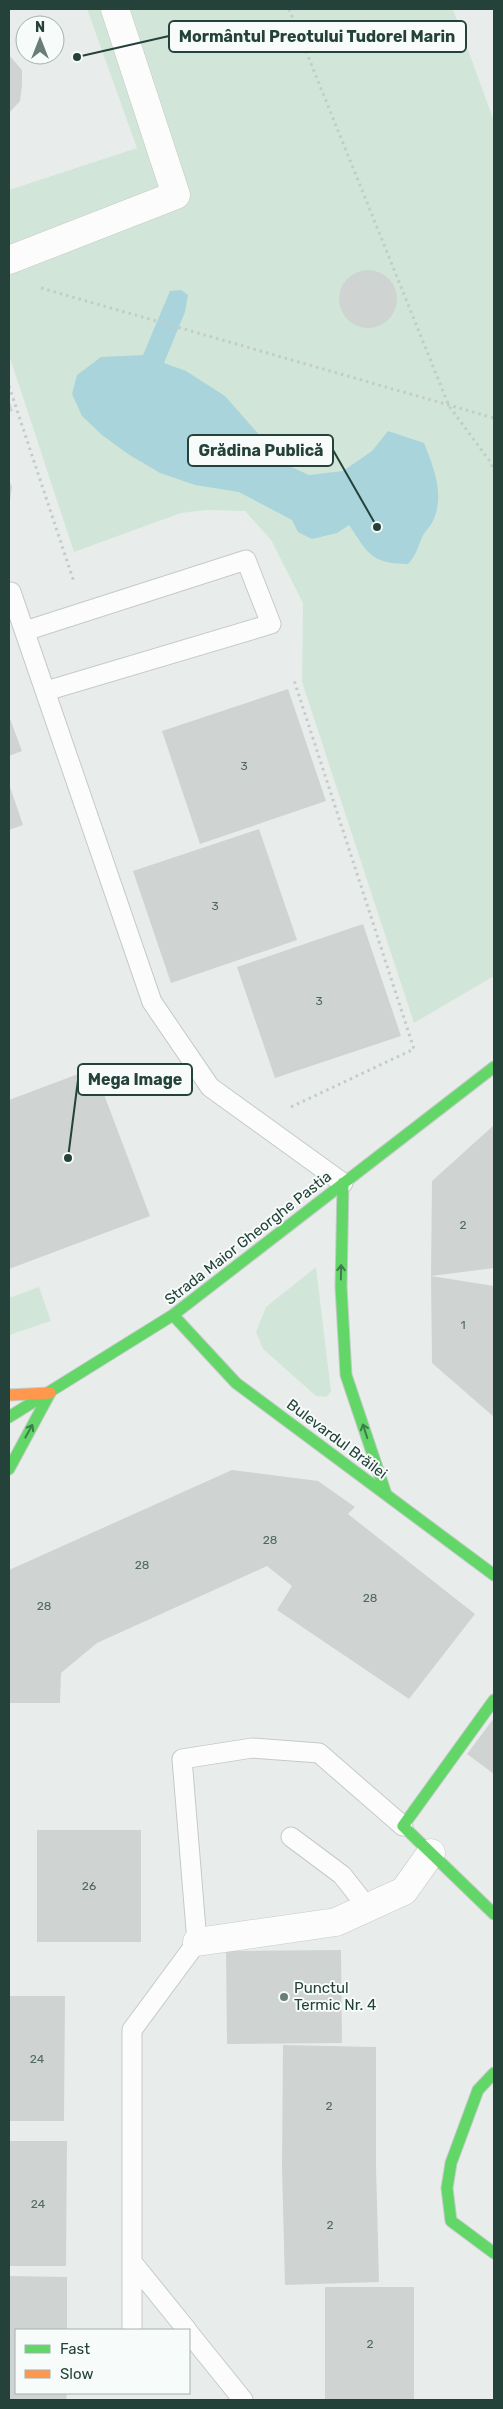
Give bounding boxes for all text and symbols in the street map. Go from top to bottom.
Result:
north arrow [15,15,65,65]
text: N [35,19,45,36]
callout: Mormântul Preotului Tudorel Marin [169,21,466,52]
text: Mormântul Preotului Tudorel Marin [179,27,455,46]
callout: Grădina Publică [188,435,333,466]
text: Grădina Publică [198,441,324,460]
house number: 3 [240,759,248,773]
house number: 3 [211,899,219,913]
house number: 3 [315,994,323,1008]
callout: Mega Image [78,1064,192,1095]
text: Mega Image [88,1070,182,1089]
street label: Strada Maior Gheorghe Pastia [161,1167,335,1309]
house number: 2 [459,1218,467,1232]
one-way arrow [337,1264,346,1280]
house number: 1 [460,1318,466,1332]
street label: Bulevardul Brăilei [283,1395,391,1483]
one-way arrow [25,1424,35,1439]
one-way arrow [360,1424,369,1440]
house number: 28 [263,1533,277,1547]
house number: 28 [135,1558,149,1572]
house number: 28 [363,1591,377,1605]
house number: 28 [37,1599,51,1613]
house number: 26 [82,1879,96,1893]
place label: Punctul Termic Nr. 4 [294,1979,376,2014]
marker: Punctul Termic Nr. 4 [278,1991,290,2003]
house number: 24 [30,2052,45,2066]
house number: 2 [325,2099,333,2113]
house number: 24 [31,2197,46,2211]
house number: 2 [326,2218,334,2232]
legend [15,2329,190,2394]
house number: 2 [366,2337,374,2351]
text: Fast [60,2340,90,2358]
text: Slow [60,2365,93,2383]

